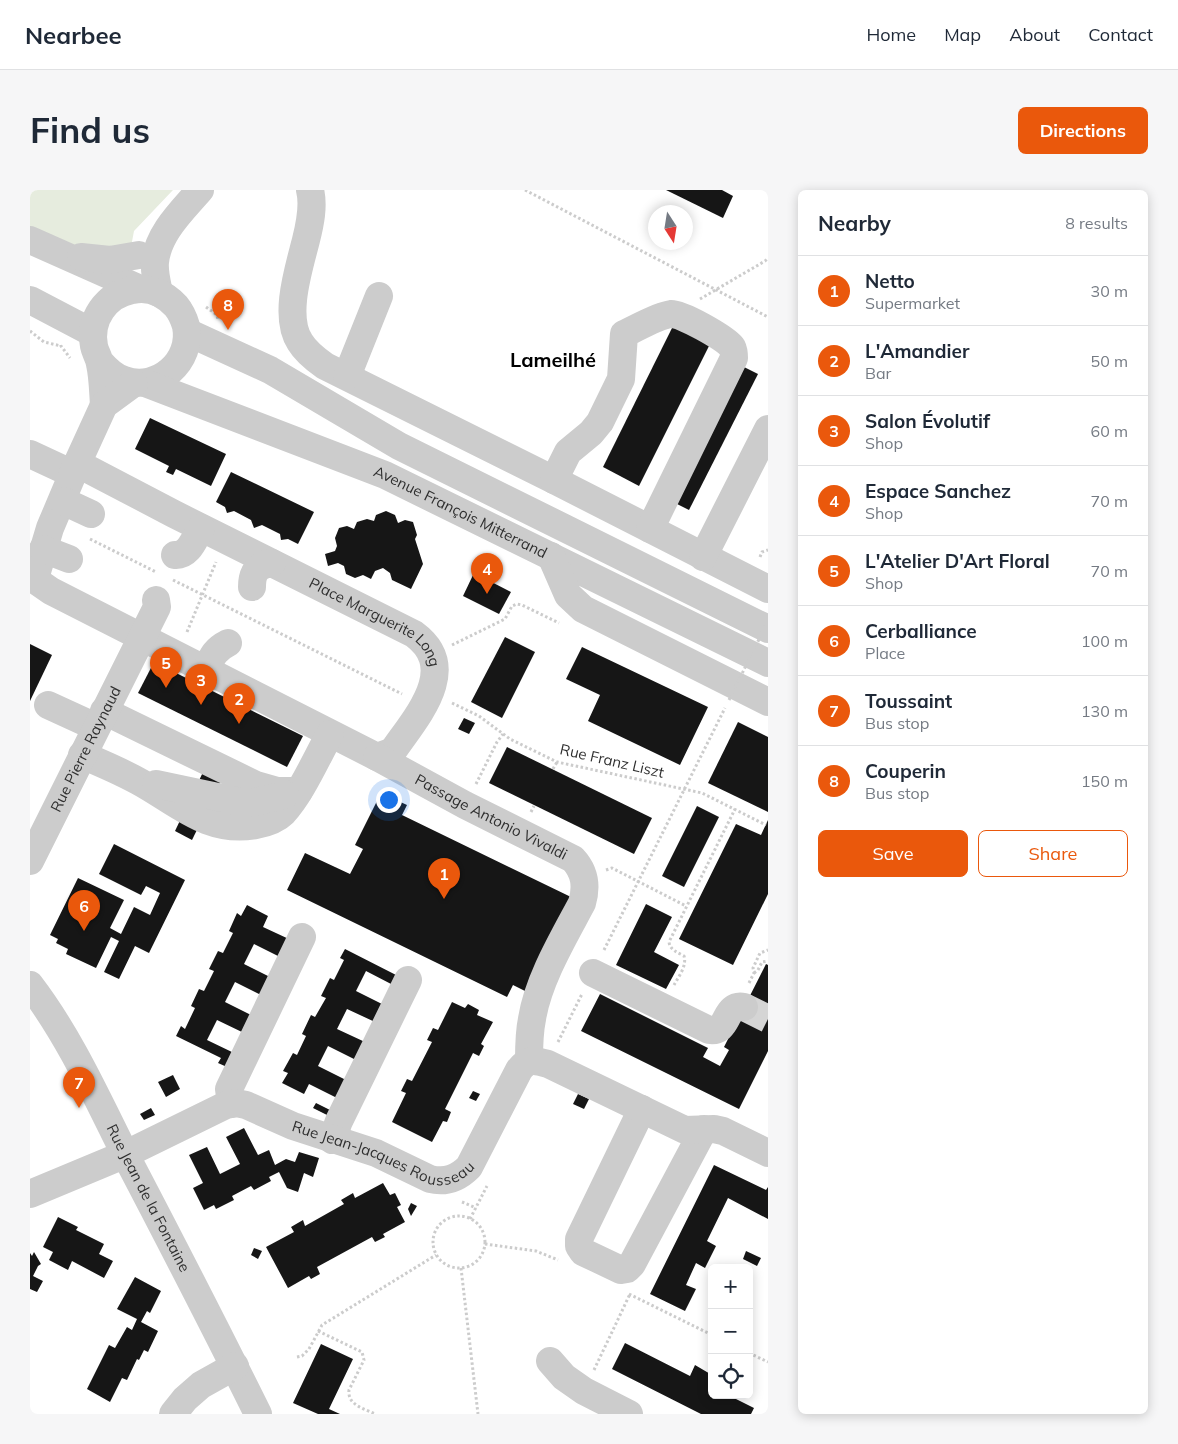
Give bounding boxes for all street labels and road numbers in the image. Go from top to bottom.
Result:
street label: Avenue François Mitterrand [371,462,551,562]
street label: Place Marguerite Long [306,573,444,668]
street label: Rue Pierre Raynaud [46,683,125,815]
street label: Rue Franz Liszt [558,739,666,782]
street label: Passage Antonio Vivaldi [412,770,571,864]
street label: Rue Jean-Jacques Rousseau [290,1116,478,1189]
street label: Rue Jean de la Fontaine [103,1121,195,1275]

